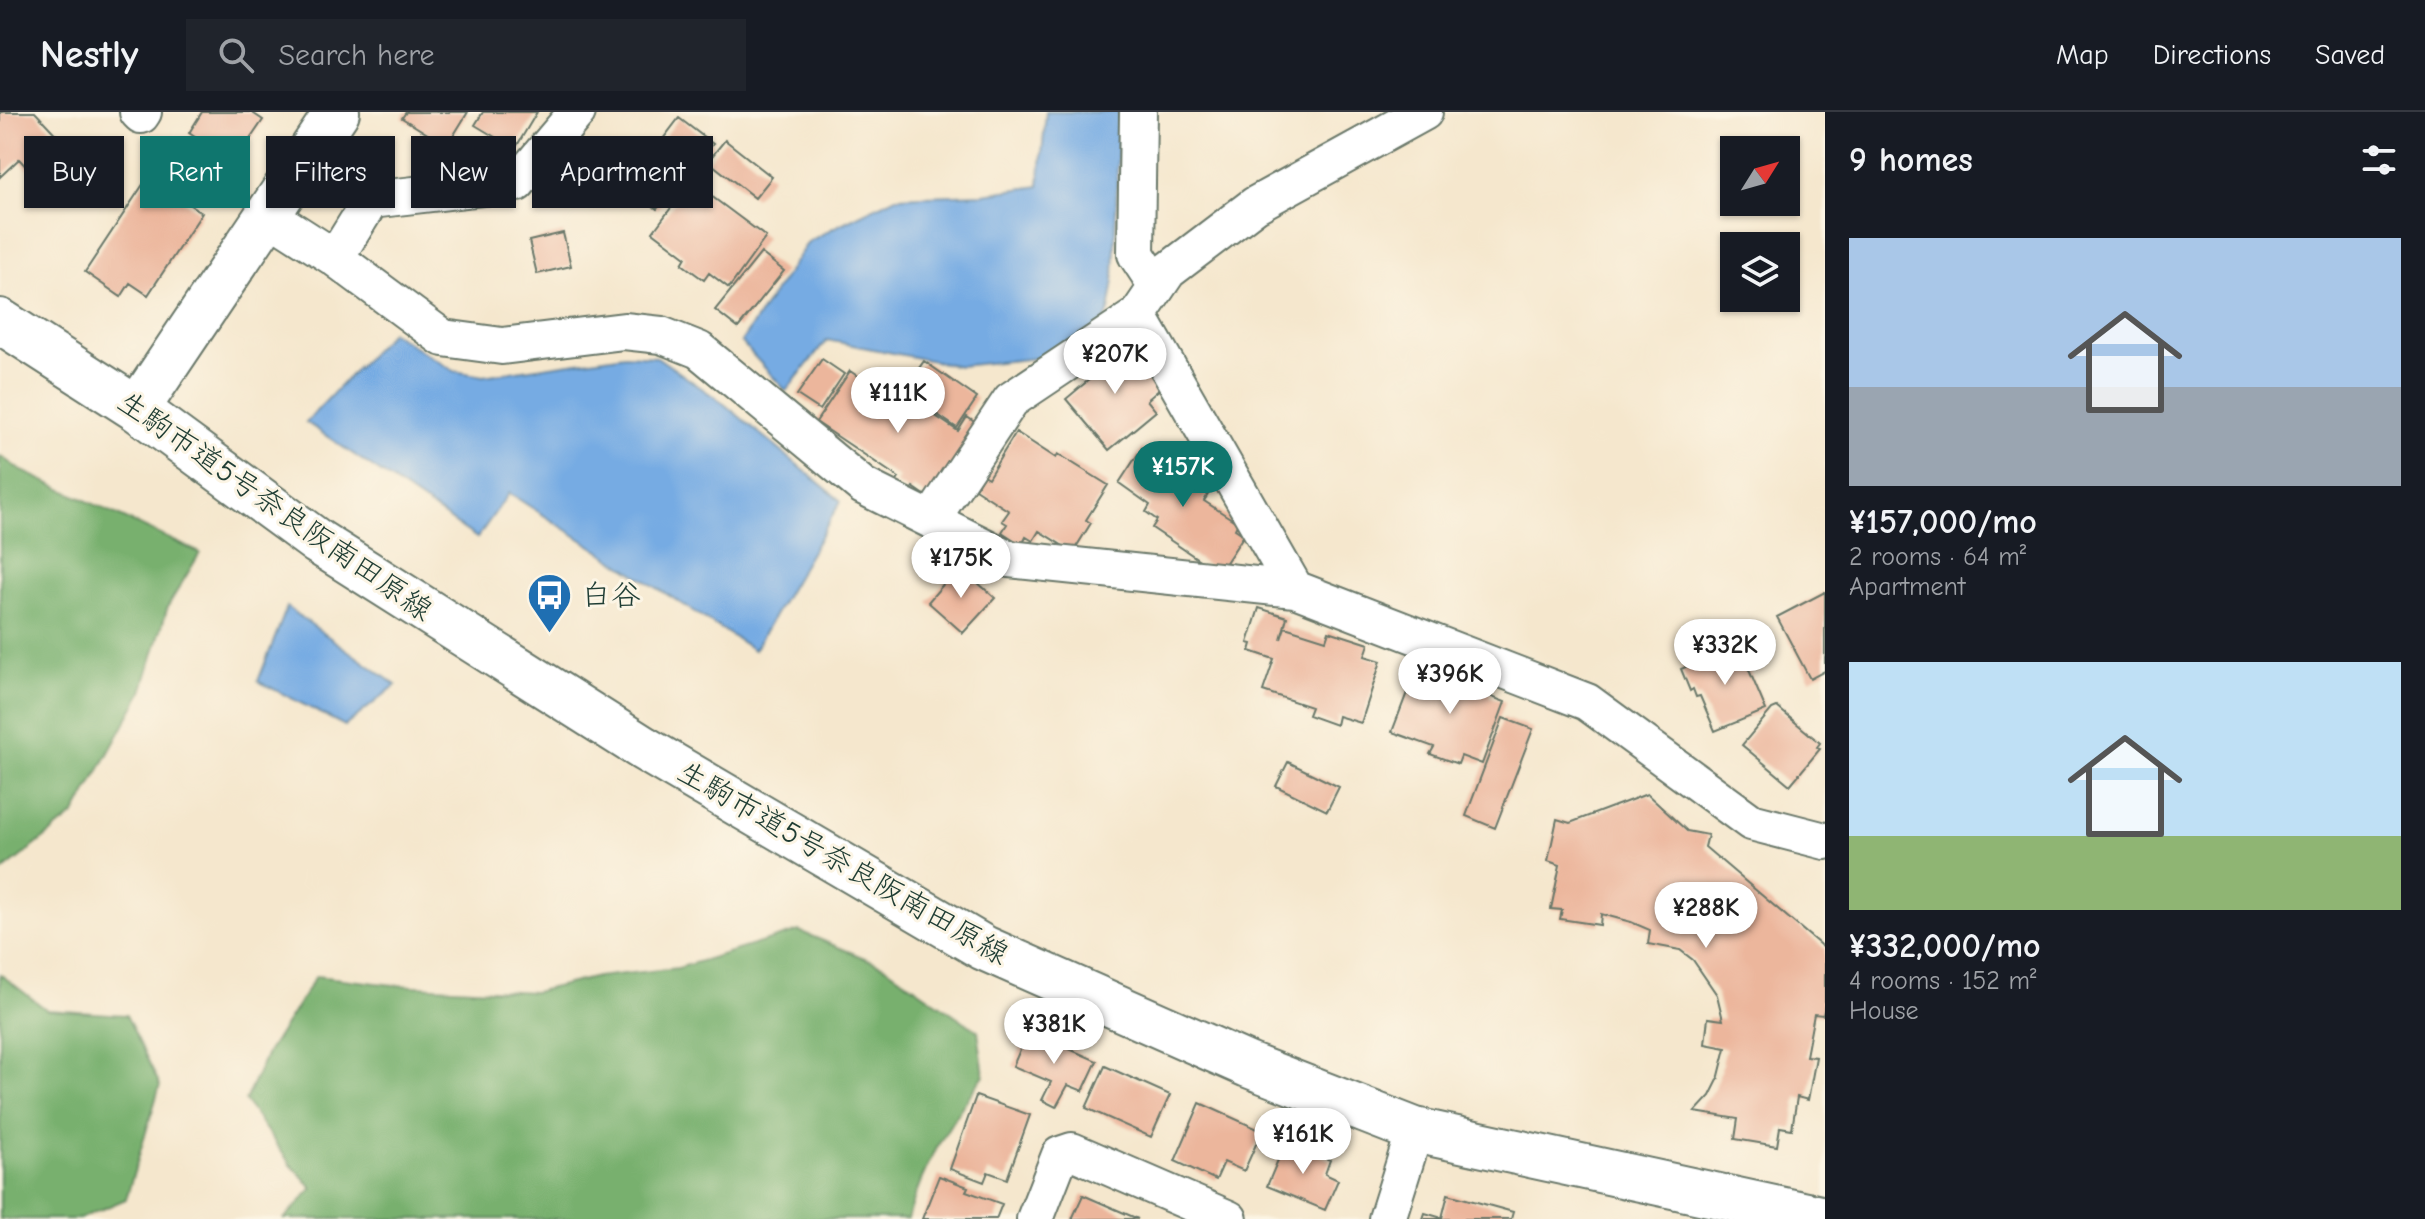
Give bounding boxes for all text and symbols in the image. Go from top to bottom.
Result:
search box [186,19,746,91]
text: Nestly [40,33,138,77]
icon: search [214,33,258,77]
text: Search here [278,38,435,73]
text: Map [2056,39,2109,71]
text: Directions [2153,39,2271,71]
text: Saved [2315,39,2385,71]
chip: Buy [24,136,124,208]
chip: Rent [140,136,250,208]
chip: Filters [266,136,395,208]
chip: New [411,136,516,208]
chip: Apartment [532,136,713,208]
north arrow [1720,136,1800,216]
map controls [1720,136,1800,312]
icon: filters [2357,138,2401,182]
text: 9 homes [1849,140,1973,180]
button: layers [1720,232,1800,312]
icon: home [2053,290,2197,434]
pin: ¥207K [1059,328,1171,396]
text: ¥207K [1082,339,1148,369]
pin: ¥111K [842,367,954,435]
text: ¥111K [869,378,927,408]
street label: 生駒市道5号奈良阪南田原線 [111,384,439,628]
pin: ¥157K [1127,441,1239,509]
text: ¥157K [1151,452,1215,482]
text: ¥157,000/mo [1849,502,2037,542]
pin: ¥175K [905,532,1017,600]
text: 2 rooms · 64 m² [1849,542,2026,572]
text: ¥175K [929,543,993,573]
bus stop icon: 白谷 [526,571,574,634]
text: Apartment [1849,572,1965,602]
place label: 白谷 [581,578,641,613]
pin: ¥332K [1669,619,1781,687]
text: ¥332K [1692,630,1758,660]
pin: ¥396K [1394,648,1506,716]
text: ¥396K [1416,659,1484,689]
icon: home [2053,714,2197,858]
street label: 生駒市道5号奈良阪南田原線 [671,754,1015,972]
pin: ¥288K [1650,882,1762,950]
text: ¥288K [1672,893,1740,923]
text: ¥332,000/mo [1849,926,2041,966]
text: 4 rooms · 152 m² [1849,966,2037,996]
text: House [1849,996,1919,1026]
pin: ¥381K [998,998,1110,1066]
text: ¥381K [1022,1009,1086,1039]
pin: ¥161K [1247,1108,1359,1176]
text: ¥161K [1272,1119,1334,1149]

